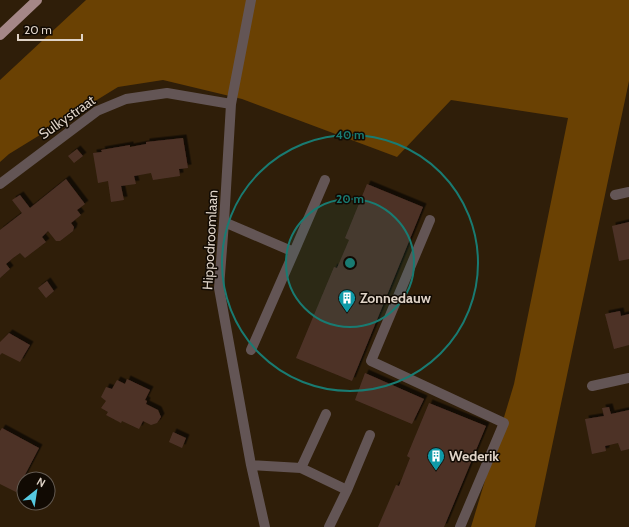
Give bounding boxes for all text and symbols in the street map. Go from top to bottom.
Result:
scale bar [18,16,82,42]
text: 20 m [24,22,52,37]
street label: Sulkystraat [35,91,99,143]
text: 40 m [335,127,365,142]
street label: Hippodroomlaan [198,189,222,291]
text: 20 m [336,191,364,206]
centre of rings [343,256,357,270]
building icon: Zonnedauw [337,288,357,313]
place label: Zonnedauw [360,289,432,307]
building icon: Wederik [426,446,446,471]
place label: Wederik [449,447,499,465]
north arrow [16,471,56,511]
text: N [34,474,48,490]

